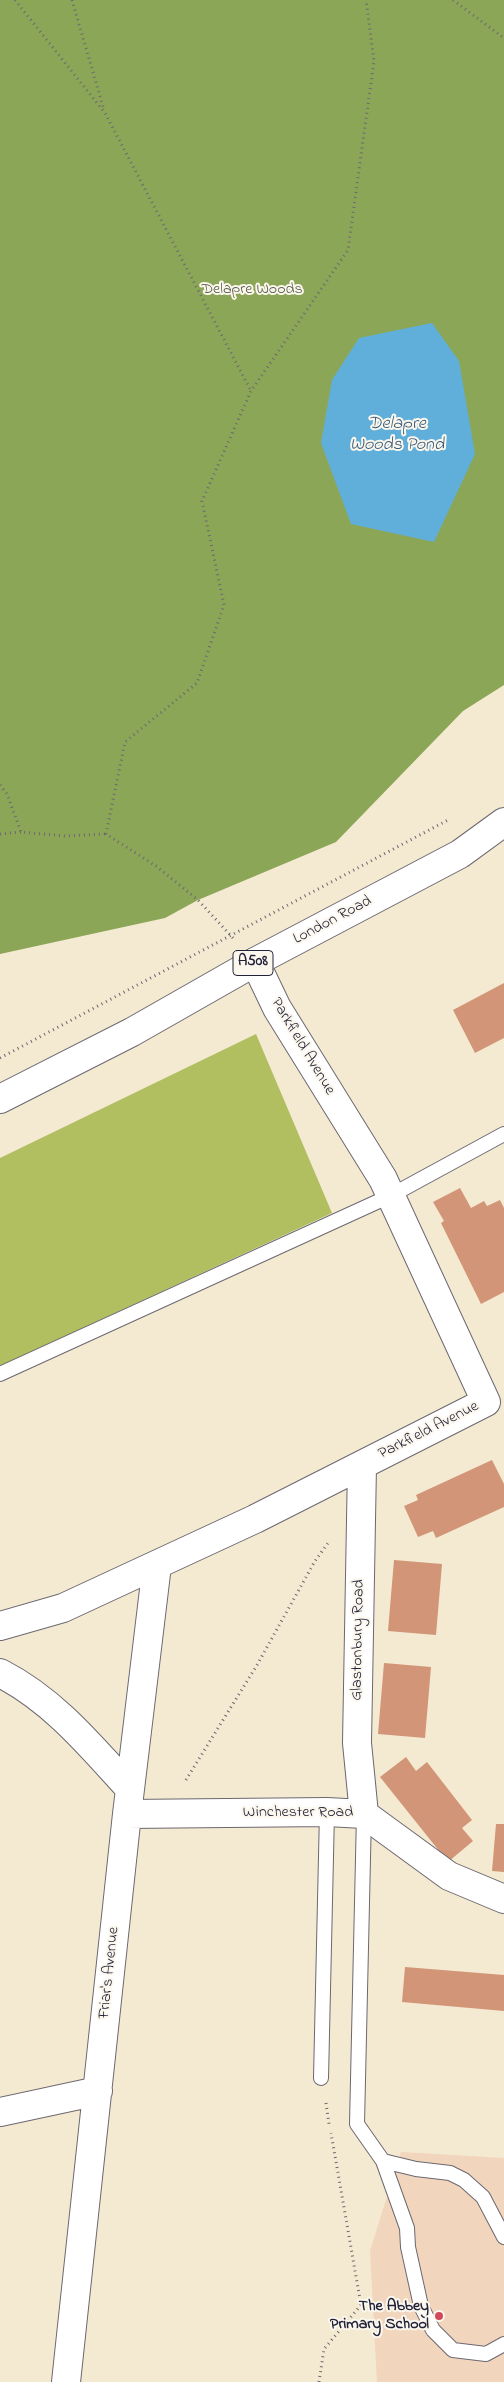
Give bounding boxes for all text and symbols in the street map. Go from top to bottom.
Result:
park label: Delapre Woods [201,280,303,300]
water label: Delapre Woods Pond [350,414,444,456]
street label: London Road [290,892,376,950]
road number: A508 [233,950,273,976]
street label: Parkfield Avenue [265,995,339,1099]
street label: Parkfield Avenue [376,1397,482,1465]
street label: Glastonbury Road [348,1579,370,1701]
street label: Winchester Road [243,1803,353,1823]
street label: Friar's Avenue [96,1926,124,2020]
place label: The Abbey Primary School [330,2297,429,2335]
marker: The Abbey Primary School [433,2310,445,2322]

